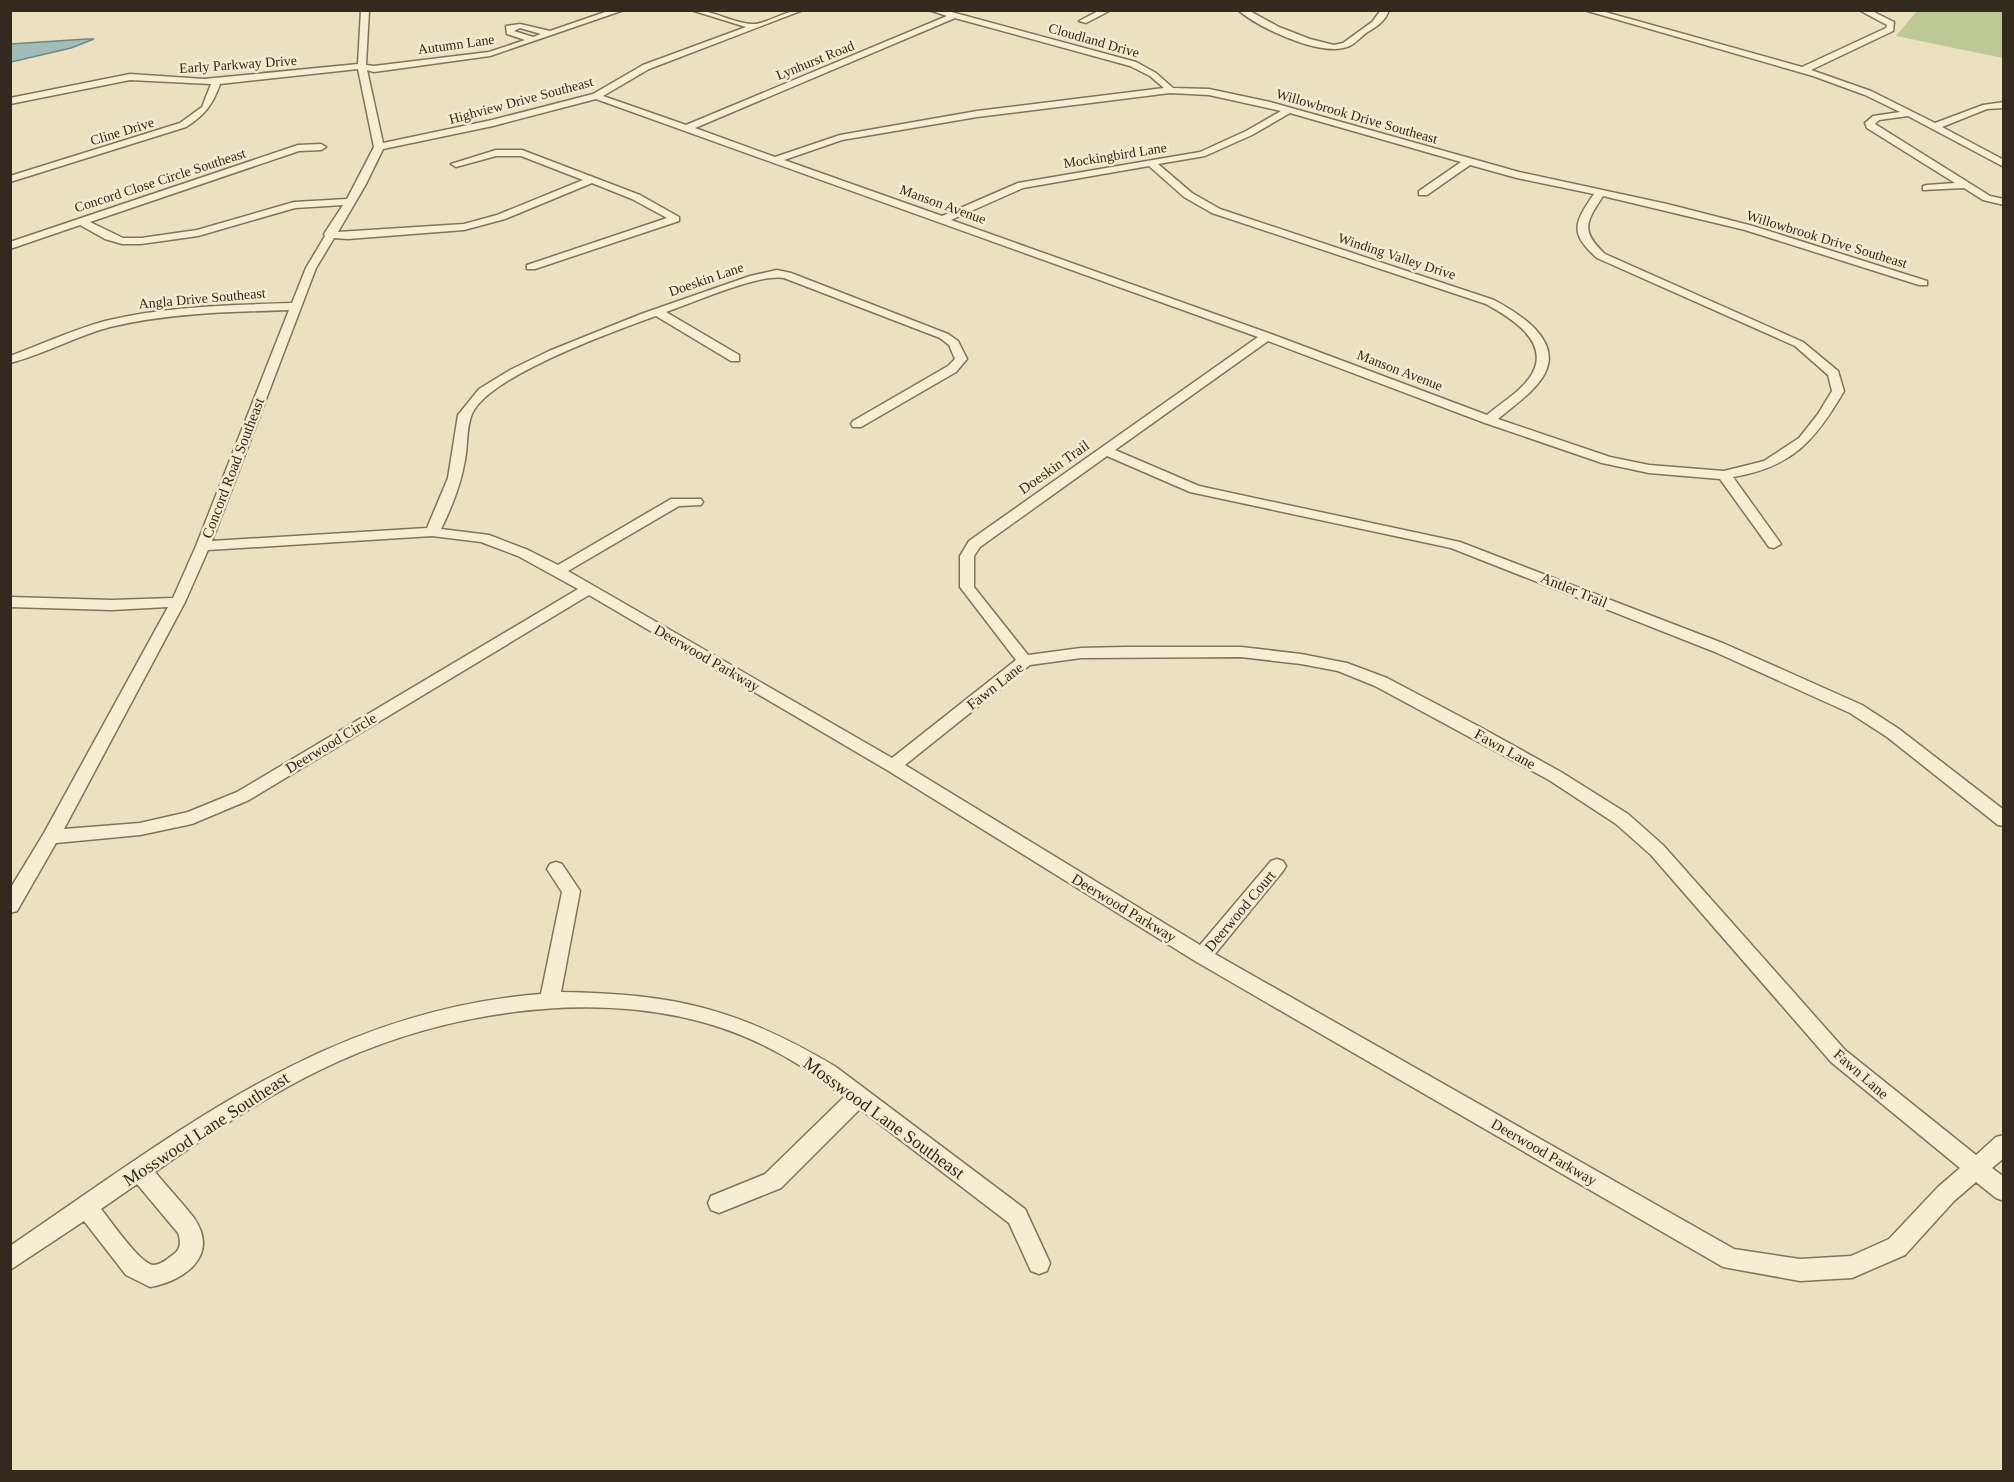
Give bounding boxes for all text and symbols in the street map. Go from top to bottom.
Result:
street label: Cloudland Drive [1047,20,1141,61]
street label: Autumn Lane [417,32,495,57]
street label: Lynhurst Road [774,38,856,83]
street label: Early Parkway Drive [179,53,298,76]
street label: Highview Drive Southeast [447,74,595,127]
street label: Willowbrook Drive Southeast [1274,86,1439,147]
street label: Cline Drive [89,115,156,148]
street label: Mockingbird Lane [1062,140,1168,171]
street label: Concord Close Circle Southeast [73,146,248,215]
street label: Manson Avenue [898,182,988,227]
street label: Willowbrook Drive Southeast [1745,208,1909,271]
street label: Winding Valley Drive [1336,230,1458,283]
street label: Doeskin Lane [667,260,746,299]
street label: Angla Drive Southeast [138,285,266,312]
street label: Manson Avenue [1355,347,1445,394]
street label: Concord Road Southeast [199,395,267,540]
street label: Doeskin Trail [1016,437,1092,497]
street label: Antler Trail [1538,569,1610,611]
street label: Deerwood Parkway [652,621,763,695]
street label: Fawn Lane [964,659,1027,713]
street label: Deerwood Circle [283,709,379,776]
street label: Fawn Lane [1472,726,1539,772]
street label: Deerwood Court [1202,867,1279,955]
street label: Deerwood Parkway [1069,871,1179,946]
street label: Fawn Lane [1830,1046,1892,1102]
street label: Mosswood Lane Southeast [800,1053,968,1183]
street label: Mosswood Lane Southeast [119,1068,293,1190]
street label: Deerwood Parkway [1489,1115,1600,1189]

